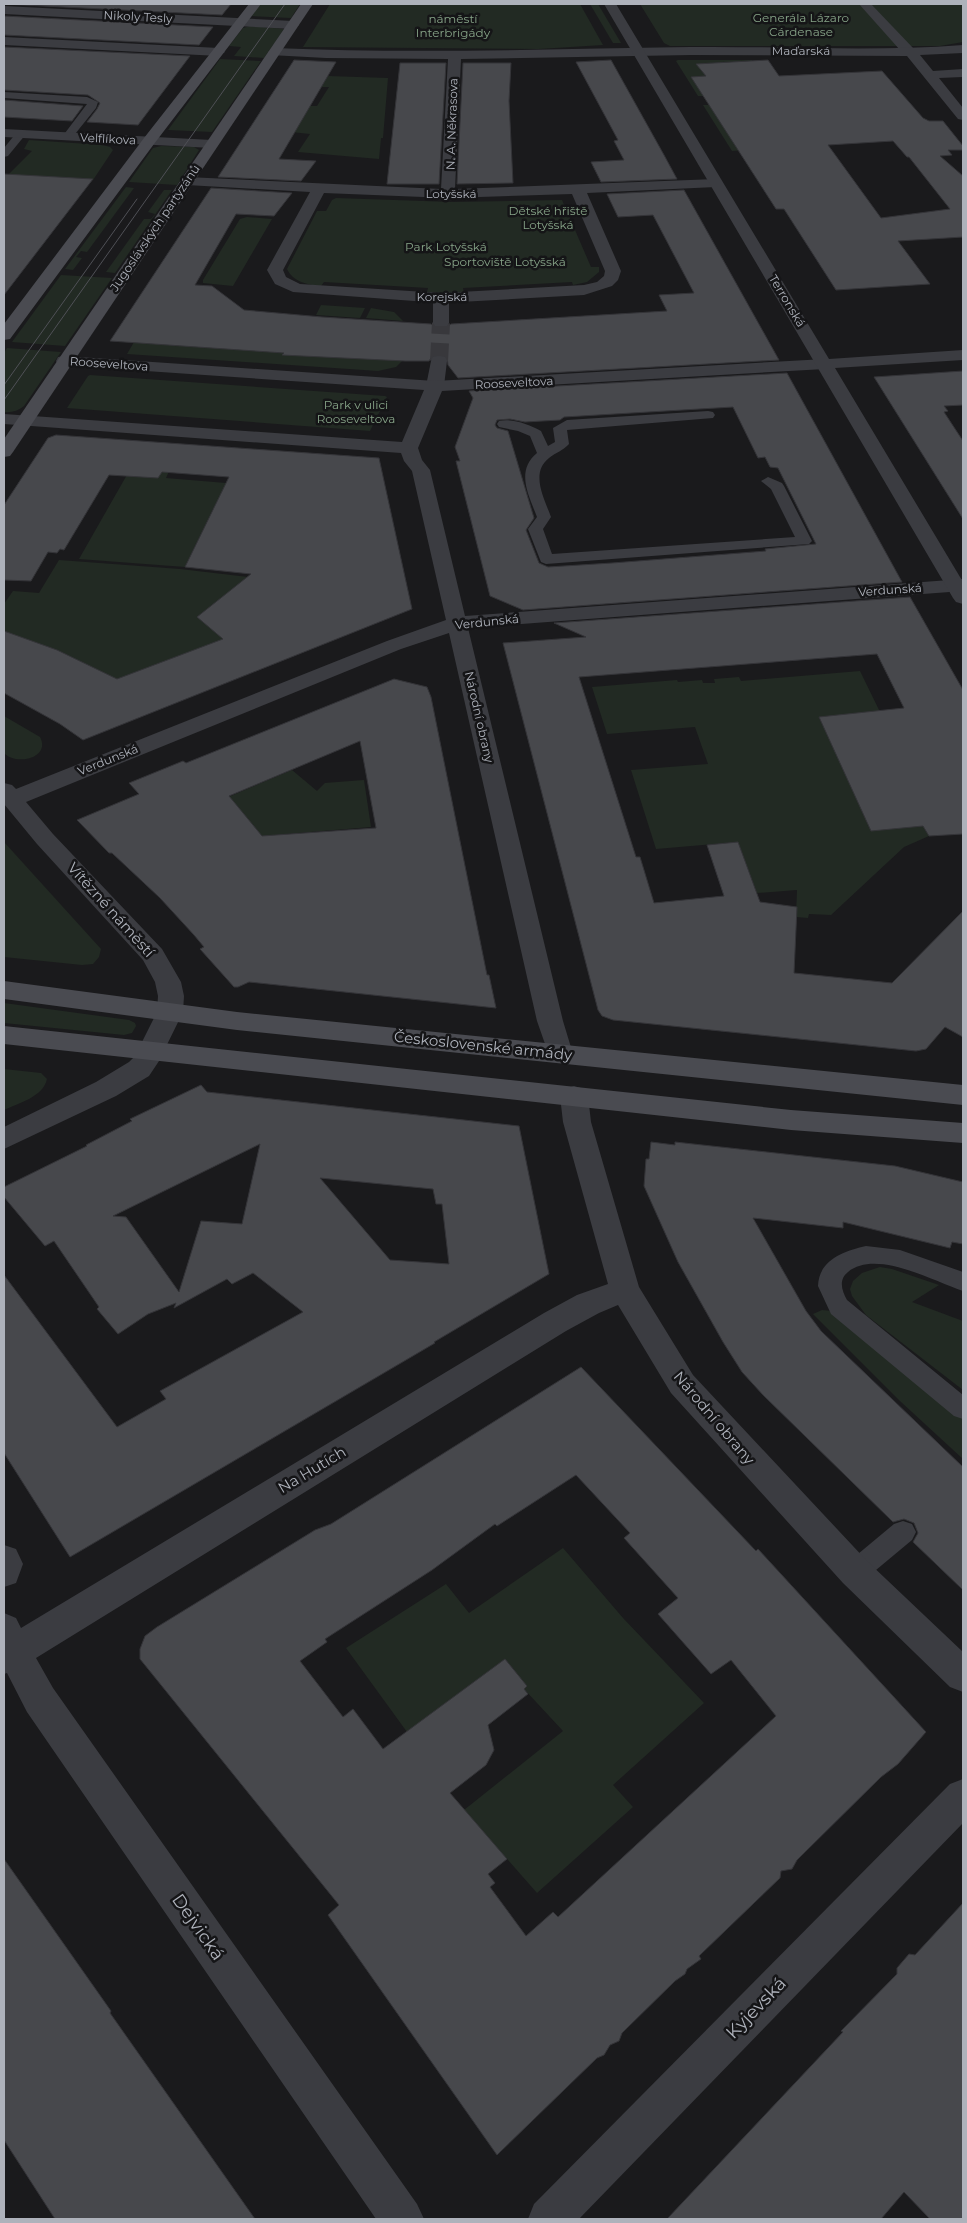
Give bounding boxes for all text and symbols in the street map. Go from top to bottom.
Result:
street label: Nikoly Tesly [103,7,173,26]
park label: Generála Lázaro Cárdenase [753,10,849,39]
park label: náměstí Interbrigády [416,11,491,40]
street label: Maďarská [772,43,830,58]
street label: N. A. Někrasova [442,78,461,170]
street label: Velflíkova [80,130,137,147]
street label: Jugoslávských partyzánů [106,161,203,295]
street label: Lotyšská [425,186,477,201]
park label: Dětské hřiště Lotyšská [508,203,588,232]
park label: Park Lotyšská [405,239,487,254]
park label: Sportoviště Lotyšská [444,254,566,269]
street label: Terronská [766,272,809,330]
street label: Korejská [417,289,467,304]
street label: Rooseveltova [69,353,149,374]
street label: Rooseveltova [474,373,554,392]
park label: Park v ulici Rooseveltova [317,397,395,426]
street label: Verdunská [858,580,922,599]
street label: Verdunská [454,611,520,632]
street label: Národní obrany [462,670,497,764]
street label: Verdunská [75,741,140,778]
street label: Vítězné náměstí [64,858,160,962]
street label: Československé armády [393,1027,574,1064]
street label: Národní obrany [670,1367,760,1469]
street label: Na Hutích [274,1442,349,1497]
street label: Dejvická [167,1889,229,1965]
street label: Kyjevská [721,1973,791,2043]

